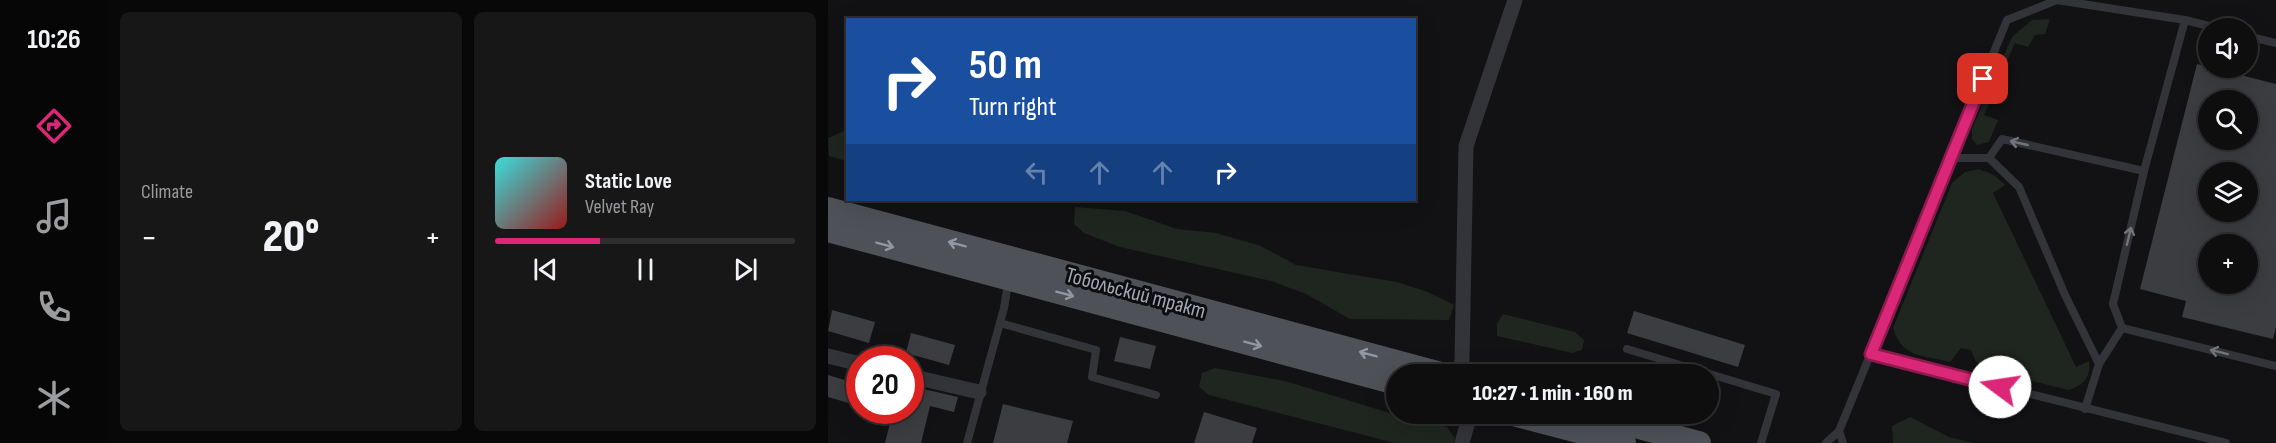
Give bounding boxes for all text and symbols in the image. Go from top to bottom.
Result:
map controls [2198,18,2258,294]
button: sound [2198,18,2258,78]
text: 10:26 [27,24,81,56]
text: 50 m [969,40,1042,91]
icon: right [870,42,948,120]
pin [1957,53,2008,104]
icon: arrive [1966,62,1999,95]
button: search [2198,90,2258,150]
text: Turn right [969,91,1056,123]
icon: directions [33,105,75,147]
one-way arrow [2010,137,2029,149]
icon: left [1020,156,1053,189]
icon: ahead [1083,156,1116,189]
icon: ahead [1146,156,1179,189]
icon: right [1209,156,1242,189]
button: layers [2198,162,2258,222]
text: Static Love [585,168,672,195]
text: Climate [141,180,193,204]
icon: music [33,195,75,237]
text: Velvet Ray [585,195,654,219]
text: 20° [263,210,319,265]
text: − [141,218,157,258]
text: + [425,218,441,258]
one-way arrow [2124,227,2136,246]
button: + [2198,234,2258,294]
one-way arrow [948,238,967,249]
one-way arrow [875,240,894,252]
icon: previous [529,253,562,286]
icon: pause [629,253,662,286]
icon: next [729,253,762,286]
street label: Тобольский тракт [1063,262,1209,325]
icon: phone [33,286,75,328]
one-way arrow [1055,288,1074,300]
one-way arrow [1243,339,1262,351]
speed limit sign: 20 [846,346,924,424]
one-way arrow [2210,346,2229,358]
one-way arrow [1359,348,1378,360]
position arrow [1968,355,2032,419]
icon: climate [33,377,75,419]
text: 10:27 · 1 min · 160 m [1473,380,1632,407]

